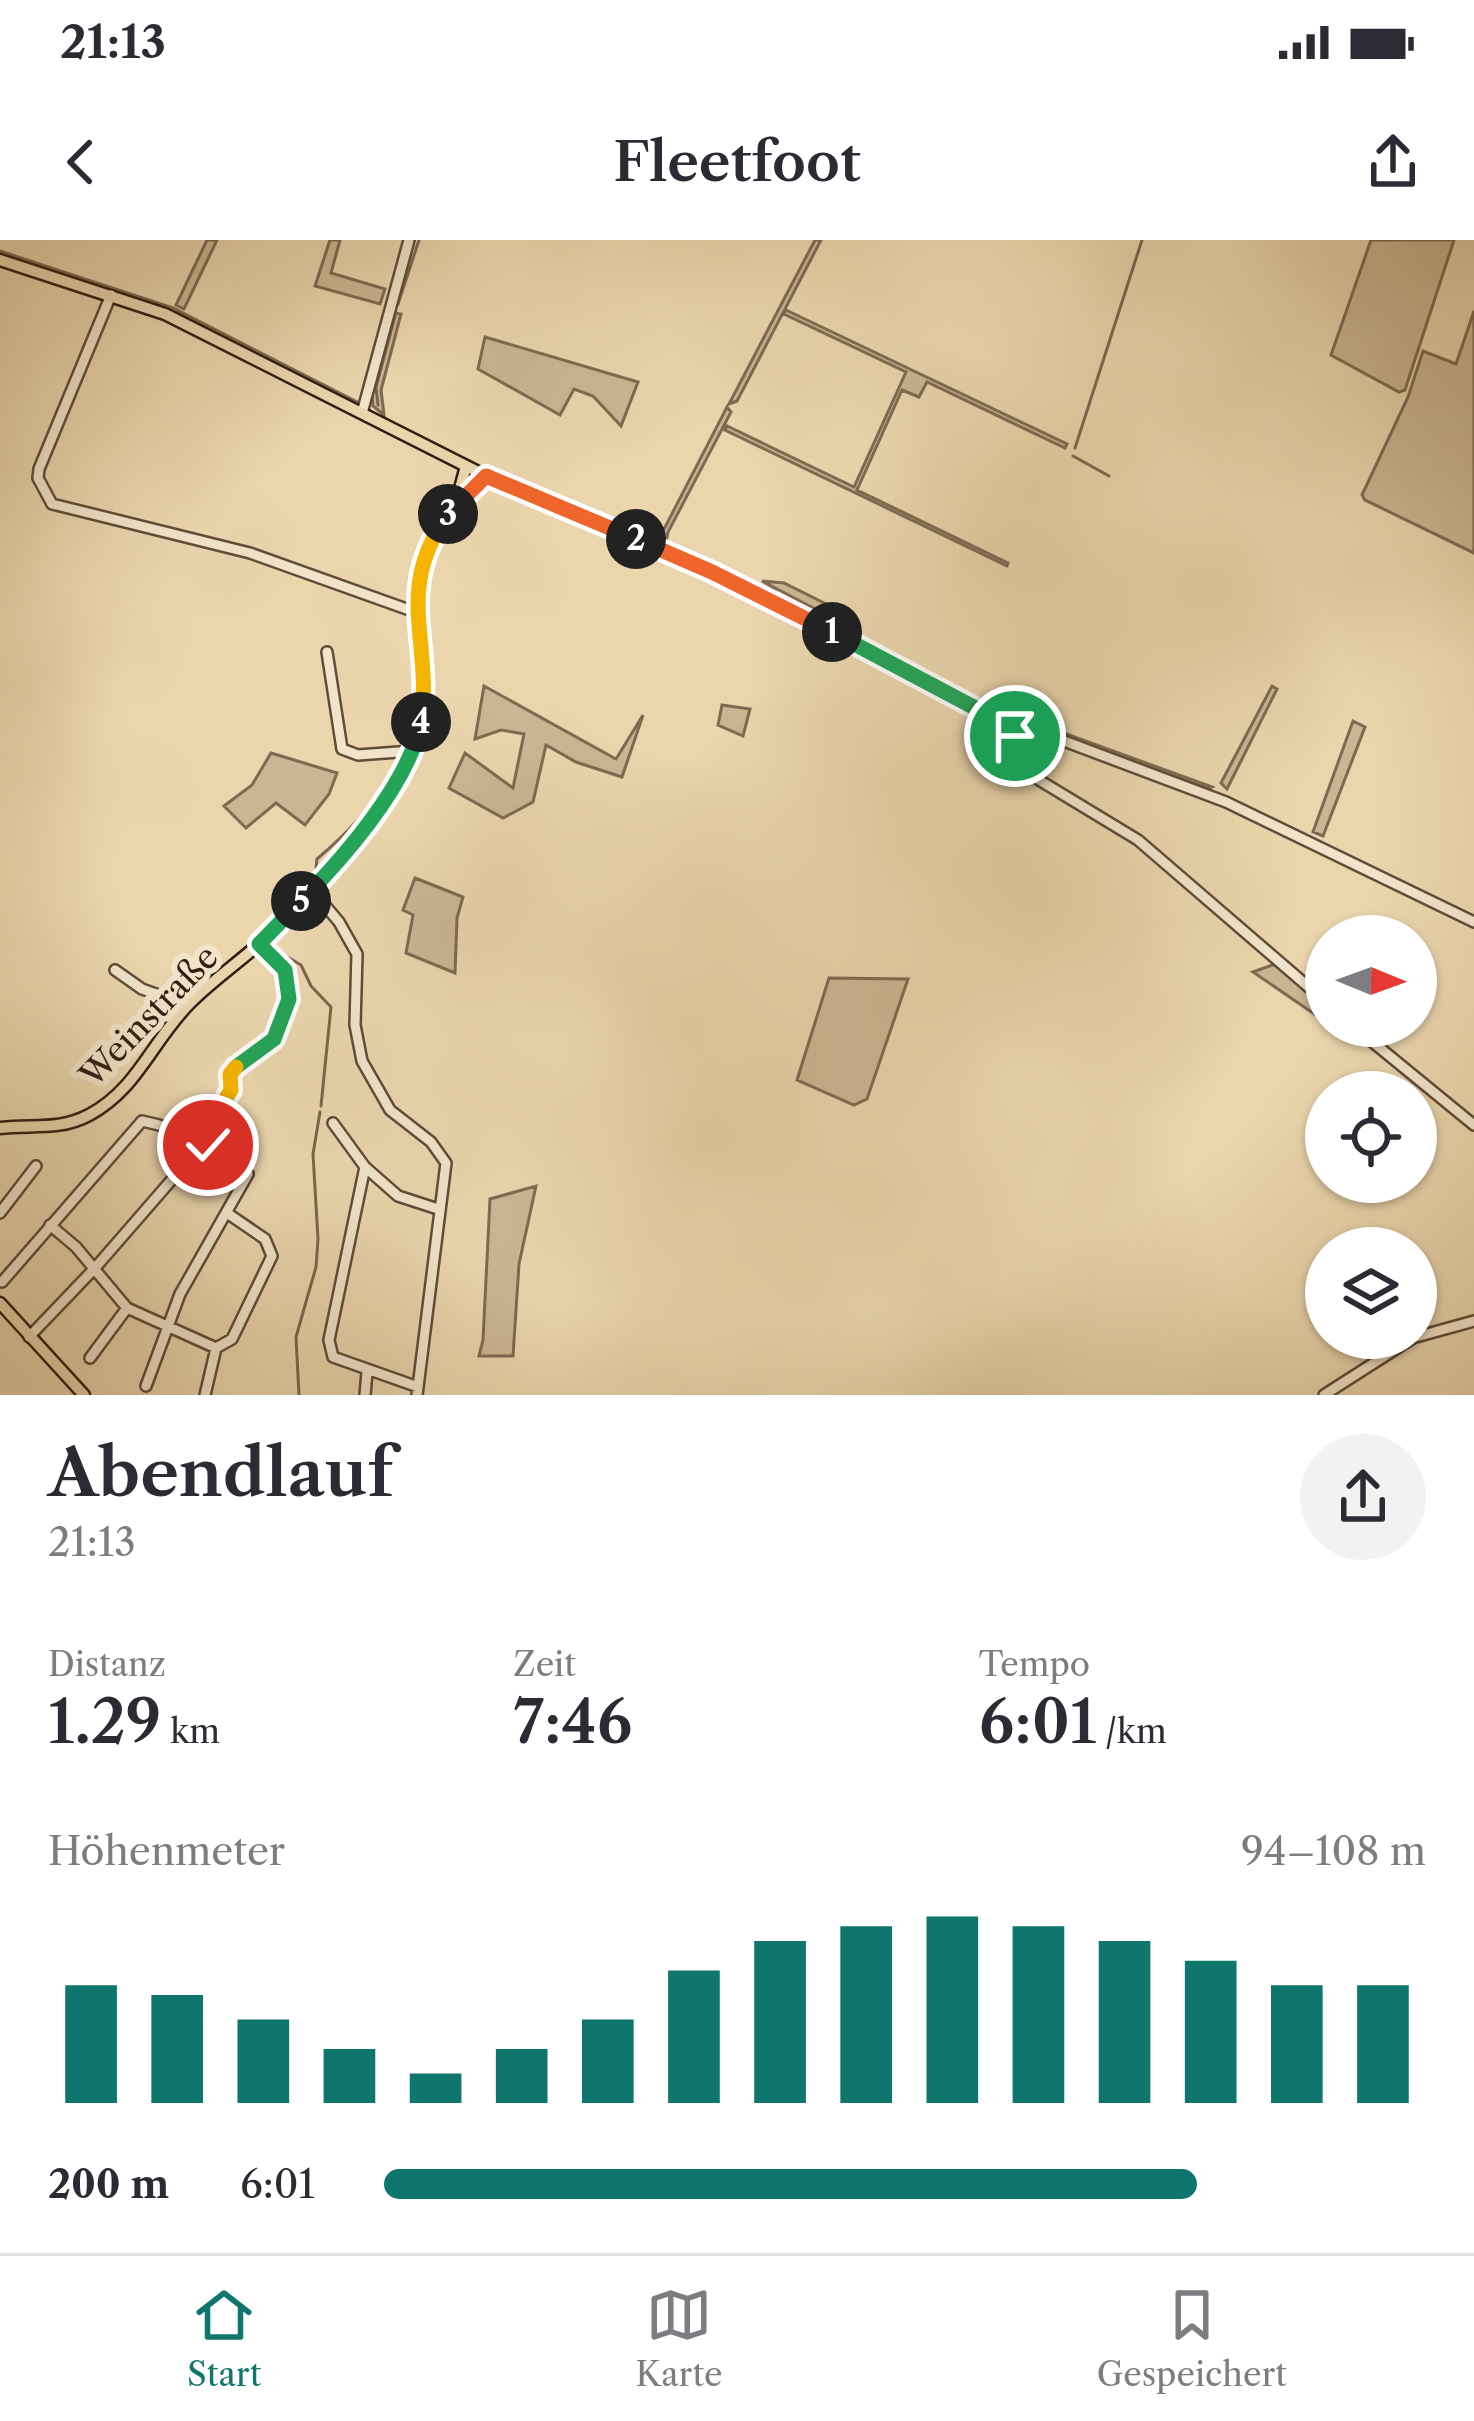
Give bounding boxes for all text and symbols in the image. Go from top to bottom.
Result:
text: 21:13 [60,14,166,70]
icon: back [48,129,114,195]
text: Fleetfoot [613,129,861,195]
icon: share [1360,129,1426,195]
pin: 3 [418,484,478,544]
text: 3 [439,493,457,534]
pin: 2 [606,509,666,569]
text: 2 [626,518,646,559]
pin: 1 [802,602,862,662]
text: 1 [825,611,839,652]
pin [964,685,1066,787]
pin: 4 [391,692,451,752]
text: 4 [411,701,431,742]
icon: arrive [982,703,1048,769]
pin: 5 [271,871,331,931]
text: 5 [292,880,310,921]
north arrow [1305,915,1437,1047]
map controls [1305,915,1437,1359]
street label: Weinstraße [71,937,227,1096]
button: locate [1305,1071,1437,1203]
pin [157,1094,259,1196]
icon: check [175,1112,241,1178]
button: layers [1305,1227,1437,1359]
text: Abendlauf [48,1432,394,1513]
button: share [1300,1434,1426,1560]
text: 21:13 [48,1518,136,1566]
text: Distanz [48,1644,166,1685]
text: Zeit [513,1644,576,1685]
text: Tempo [979,1644,1090,1685]
text: 1.29 [48,1685,161,1759]
text: 7:46 [513,1685,632,1759]
text: 6:01 [979,1685,1096,1759]
text: km [161,1711,220,1752]
text: /km [1096,1711,1167,1752]
text: Höhenmeter [48,1827,285,1875]
text: 94–108 m [1241,1827,1426,1875]
text: 200 m [48,2160,169,2208]
text: 6:01 [240,2160,315,2208]
tab: Start [187,2282,261,2395]
tab: Karte [635,2282,723,2395]
tab: Gespeichert [1097,2282,1287,2395]

